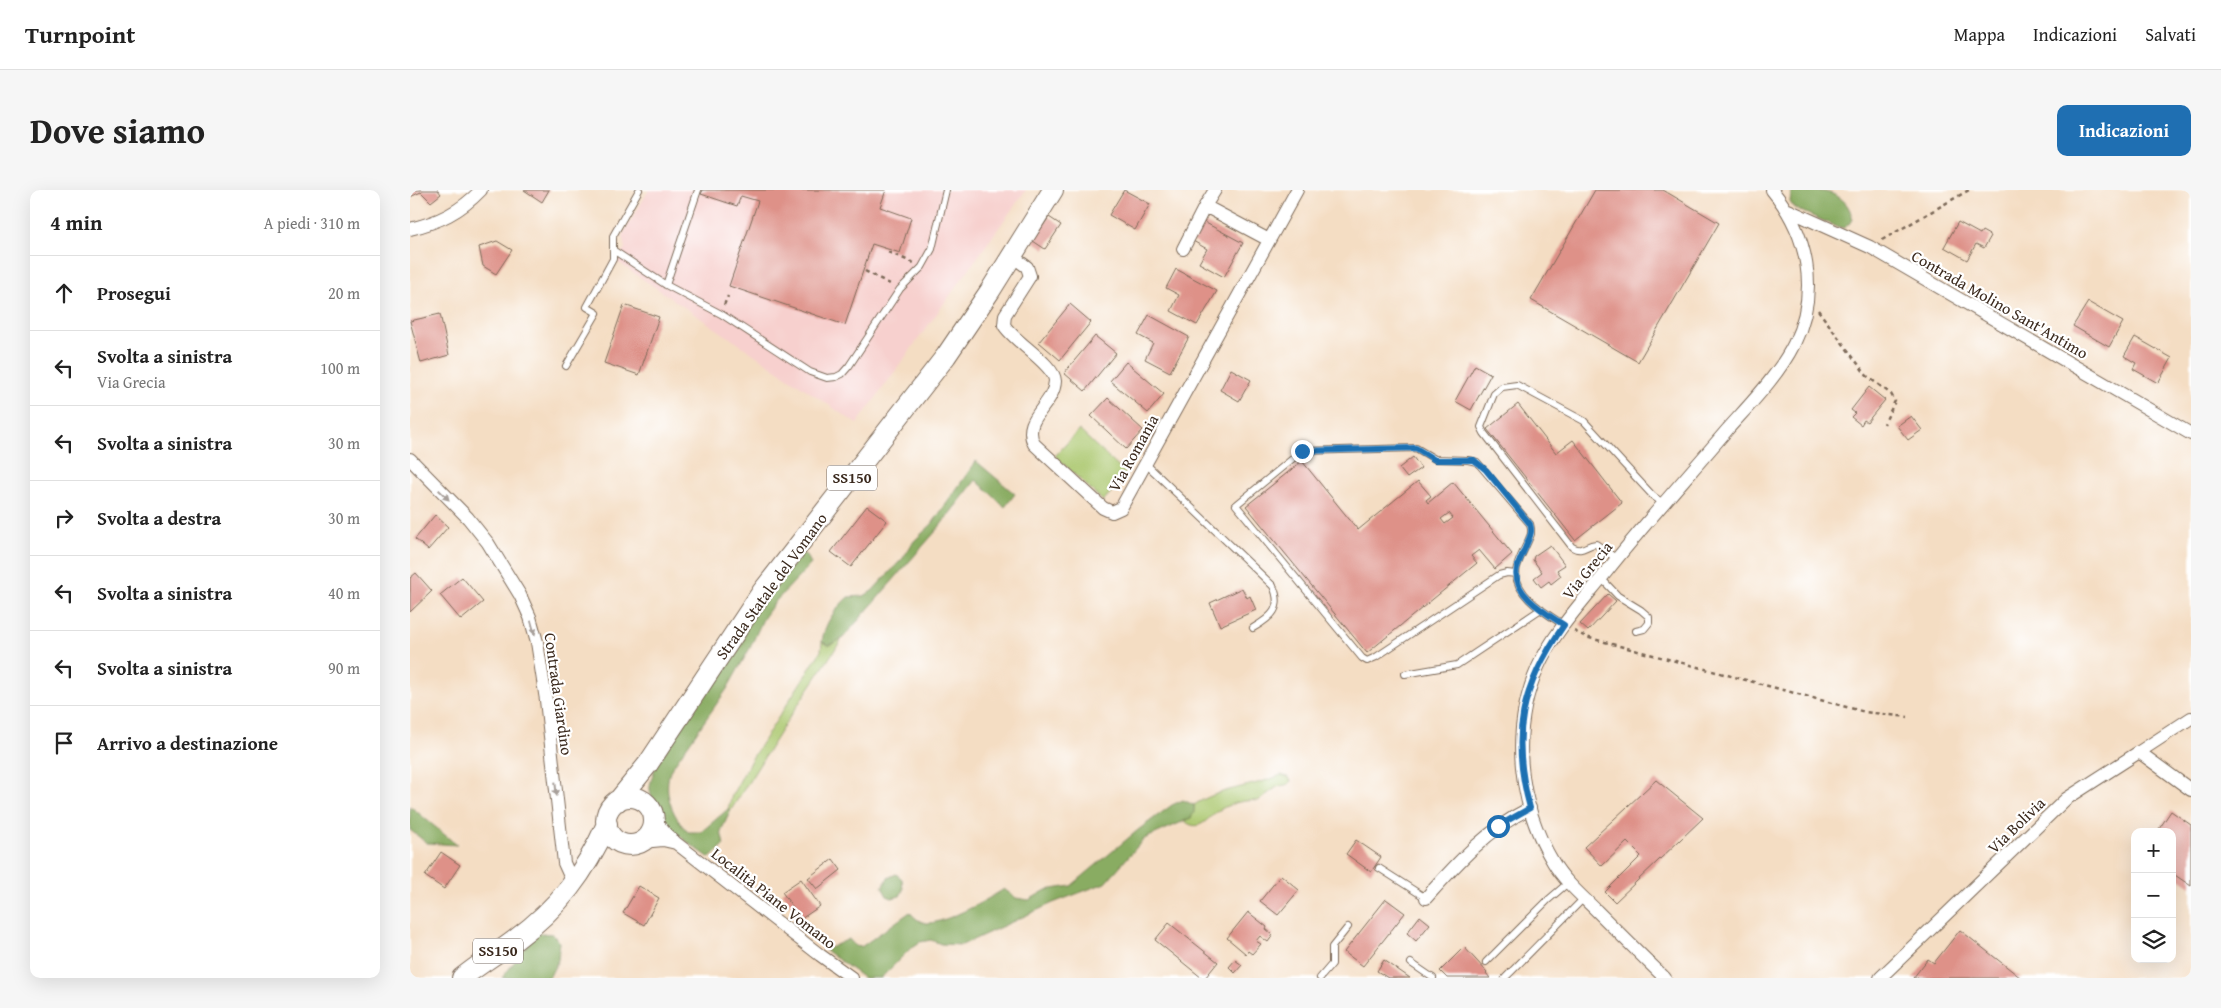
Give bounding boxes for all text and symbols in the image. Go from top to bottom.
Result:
text: Turnpoint [25,17,135,52]
text: Mappa [1954,21,2005,48]
text: Indicazioni [2033,21,2117,48]
text: Salvati [2145,21,2196,48]
text: Dove siamo [30,105,205,156]
button: Indicazioni [2057,105,2191,156]
text: 4 min [50,207,102,238]
text: A piedi · 310 m [264,211,360,235]
street label: Contrada Molino Sant'Antimo [1907,244,2093,364]
icon: ahead [50,279,78,307]
text: Prosegui [97,279,171,307]
text: 20 m [328,281,360,305]
text: Svolta a sinistra [97,342,232,370]
icon: left [50,354,78,382]
text: 100 m [320,356,360,380]
text: Via Grecia [97,370,166,394]
street label: Via Romania [1102,410,1164,496]
icon: left [50,429,78,457]
text: Svolta a sinistra [97,429,232,457]
text: 30 m [328,431,360,455]
route end [1291,440,1314,463]
road number: SS150 [827,466,877,490]
one-way arrow [437,488,449,500]
icon: right [50,504,78,532]
text: Svolta a destra [97,504,221,532]
text: 30 m [328,506,360,530]
street label: Strada Statale del Vomano [709,508,833,664]
street label: Via Grecia [1556,535,1618,604]
icon: left [50,579,78,607]
text: Svolta a sinistra [97,579,232,607]
text: 40 m [328,581,360,605]
one-way arrow [530,620,538,635]
street label: Contrada Giardino [539,631,579,757]
icon: left [50,654,78,682]
text: Svolta a sinistra [97,654,232,682]
text: 90 m [328,656,360,680]
icon: arrive [50,729,78,757]
text: Arrivo a destinazione [97,729,278,757]
one-way arrow [552,781,560,797]
street label: Via Bolivia [1982,791,2051,859]
route start [1487,815,1510,838]
map controls [2131,828,2176,963]
button: + [2131,828,2176,873]
street label: Località Piane Vomano [707,842,841,954]
button: − [2131,873,2176,918]
button: layers [2131,918,2176,963]
road number: SS150 [473,938,523,964]

